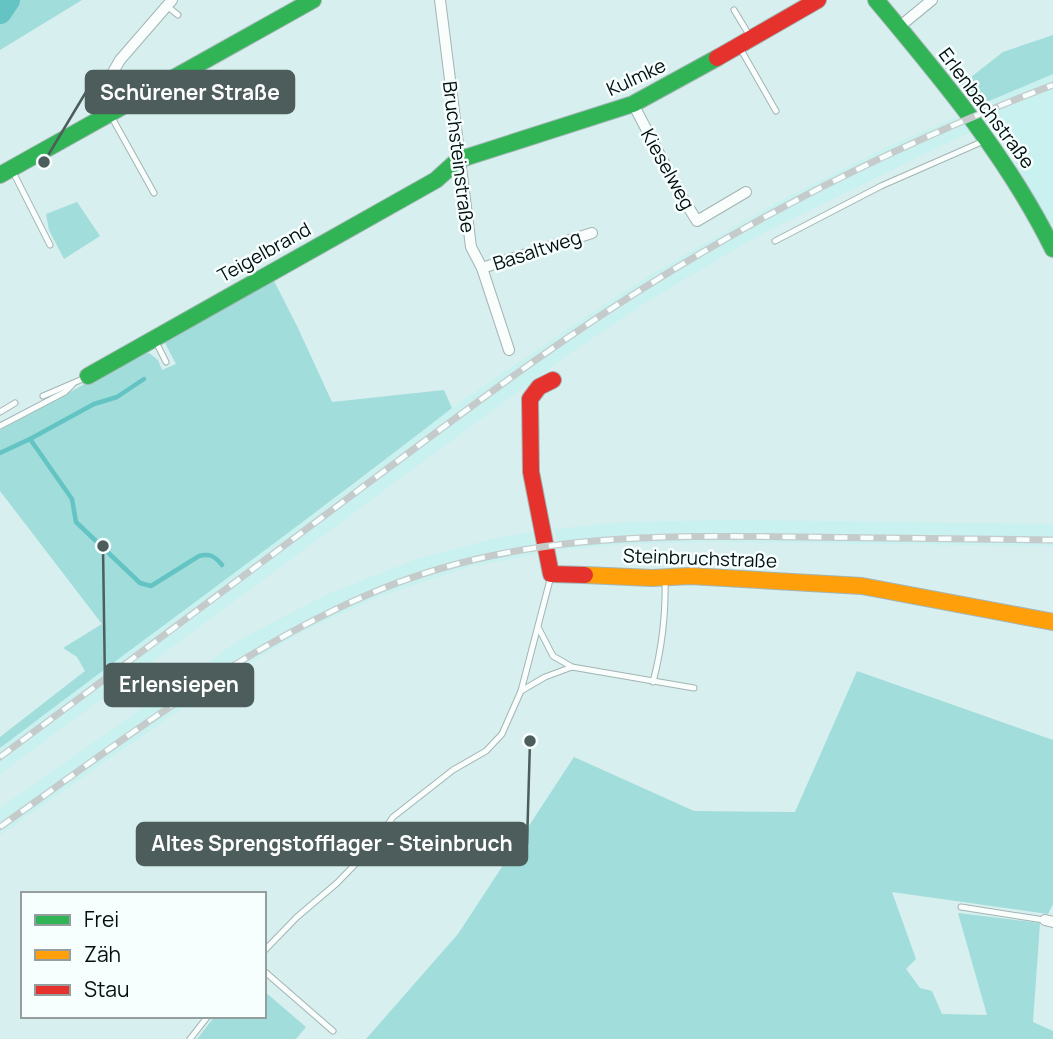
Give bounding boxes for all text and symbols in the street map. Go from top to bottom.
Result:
street label: Erlenbachstraße [933,42,1041,174]
street label: Kulmke [602,52,670,102]
callout: Schürener Straße [86,71,294,113]
text: Schürener Straße [100,78,280,106]
street label: Bruchsteinstraße [437,80,481,234]
street label: Kieselweg [635,124,701,214]
street label: Teigelbrand [213,216,315,288]
street label: Basaltweg [490,224,584,276]
street label: Steinbruchstraße [623,542,777,574]
callout: Erlensiepen [105,664,253,706]
text: Erlensiepen [119,670,239,698]
callout: Altes Sprengstofflager - Steinbruch [137,823,527,865]
text: Altes Sprengstofflager - Steinbruch [151,829,513,857]
legend [21,892,266,1018]
text: Frei [84,905,119,933]
text: Zäh [84,940,121,968]
text: Stau [84,975,130,1003]

